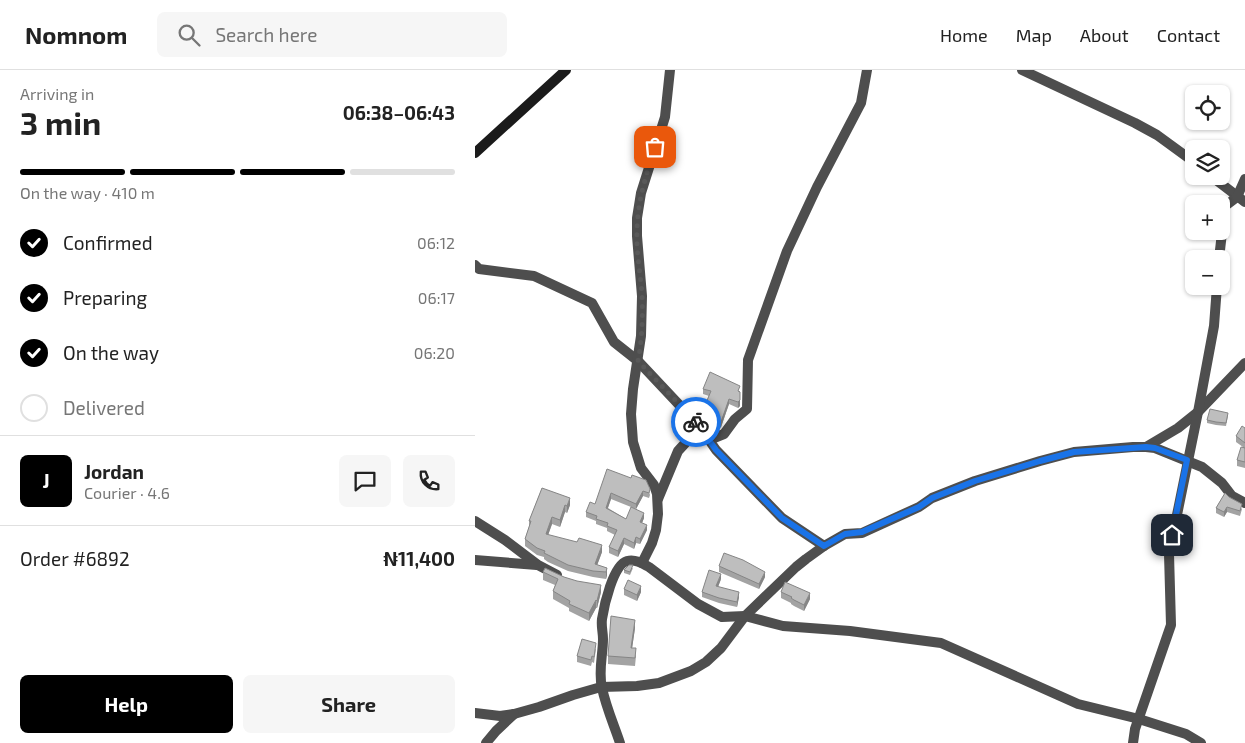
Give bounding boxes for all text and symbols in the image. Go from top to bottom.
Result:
search box [157,12,507,57]
text: Nomnom [25,20,127,49]
icon: search [175,21,203,49]
text: Search here [215,23,317,46]
text: Home [940,24,988,46]
text: Map [1016,24,1052,46]
text: About [1080,24,1129,46]
text: Contact [1157,24,1220,46]
text: Arriving in [20,84,94,103]
map controls [1185,85,1230,295]
button: locate [1185,85,1230,130]
text: 06:38–06:43 [343,101,455,124]
text: 3 min [20,103,101,141]
pin [634,126,676,168]
icon: bag [641,133,669,161]
button: layers [1185,140,1230,185]
text: On the way · 410 m [20,183,155,202]
button: + [1185,195,1230,240]
icon: check [20,229,48,257]
text: Confirmed [63,231,153,254]
text: 06:12 [417,233,455,252]
button: − [1185,250,1230,295]
icon: check [20,284,48,312]
text: Preparing [63,286,147,309]
text: 06:17 [418,288,455,307]
icon: check [20,339,48,367]
text: On the way [63,341,159,364]
text: 06:20 [414,343,455,362]
text: Delivered [63,396,145,419]
courier [671,397,721,447]
icon: bike [682,408,710,436]
button: chat [339,455,391,507]
button: phone [403,455,455,507]
text: Jordan [84,460,144,483]
text: J [42,469,50,492]
text: Courier · 4.6 [84,483,170,502]
pin [1151,514,1193,556]
icon: home [1158,521,1186,549]
text: Order #6892 [20,547,130,570]
text: ₦11,400 [383,547,455,570]
button: Help [20,675,233,733]
button: Share [243,675,455,733]

